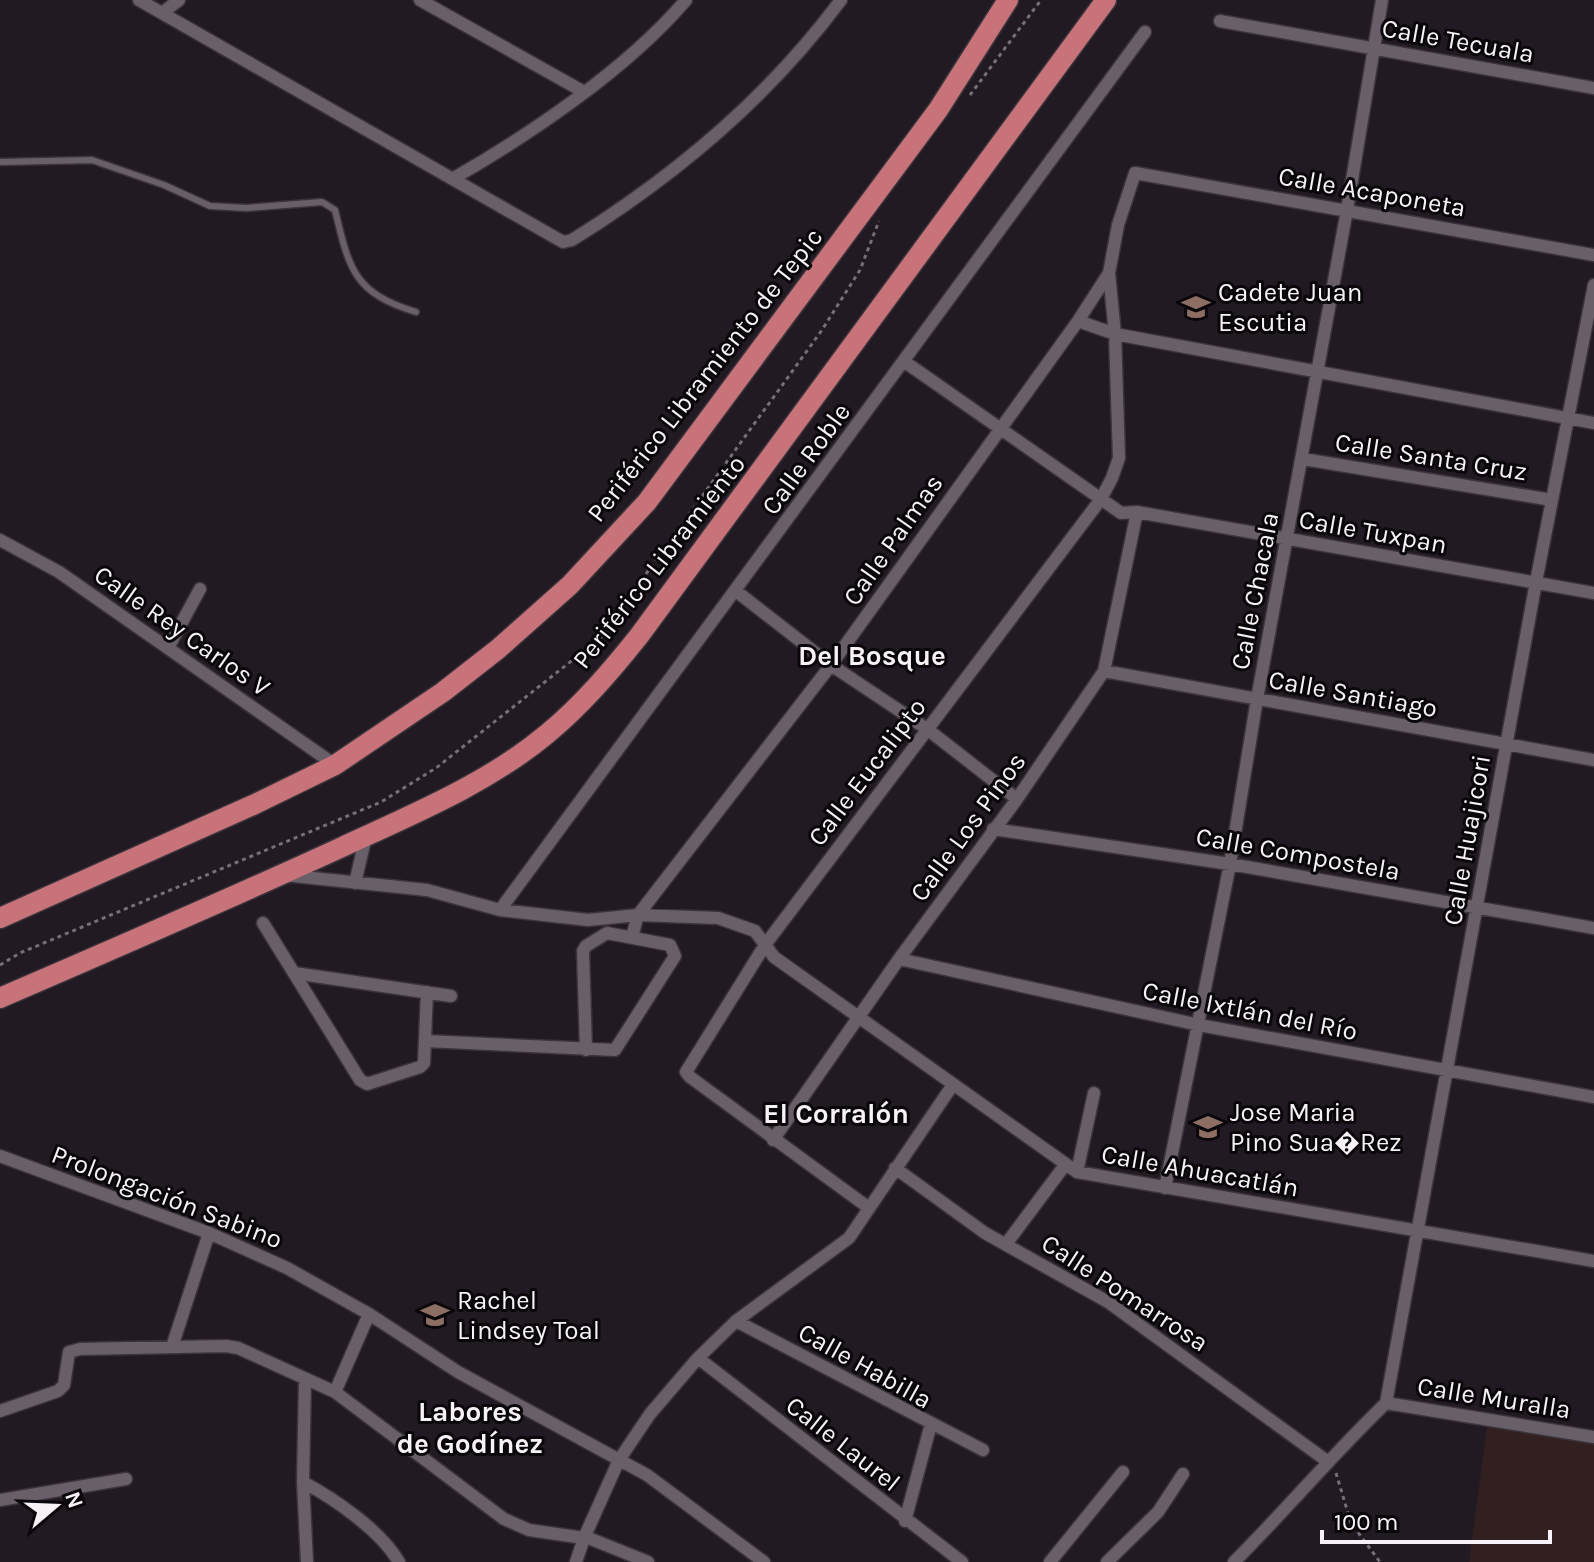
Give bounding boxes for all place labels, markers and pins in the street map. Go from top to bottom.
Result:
place label: Cadete Juan Escutia [1218,277,1363,338]
school or university icon: Cadete Juan Escutia [1181,292,1211,322]
place label: Jose Maria Pino Sua�Rez [1230,1097,1402,1158]
school or university icon: Jose Maria Pino Sua�Rez [1193,1112,1223,1142]
place label: Rachel Lindsey Toal [457,1285,600,1346]
school or university icon: Rachel Lindsey Toal [420,1300,450,1330]

